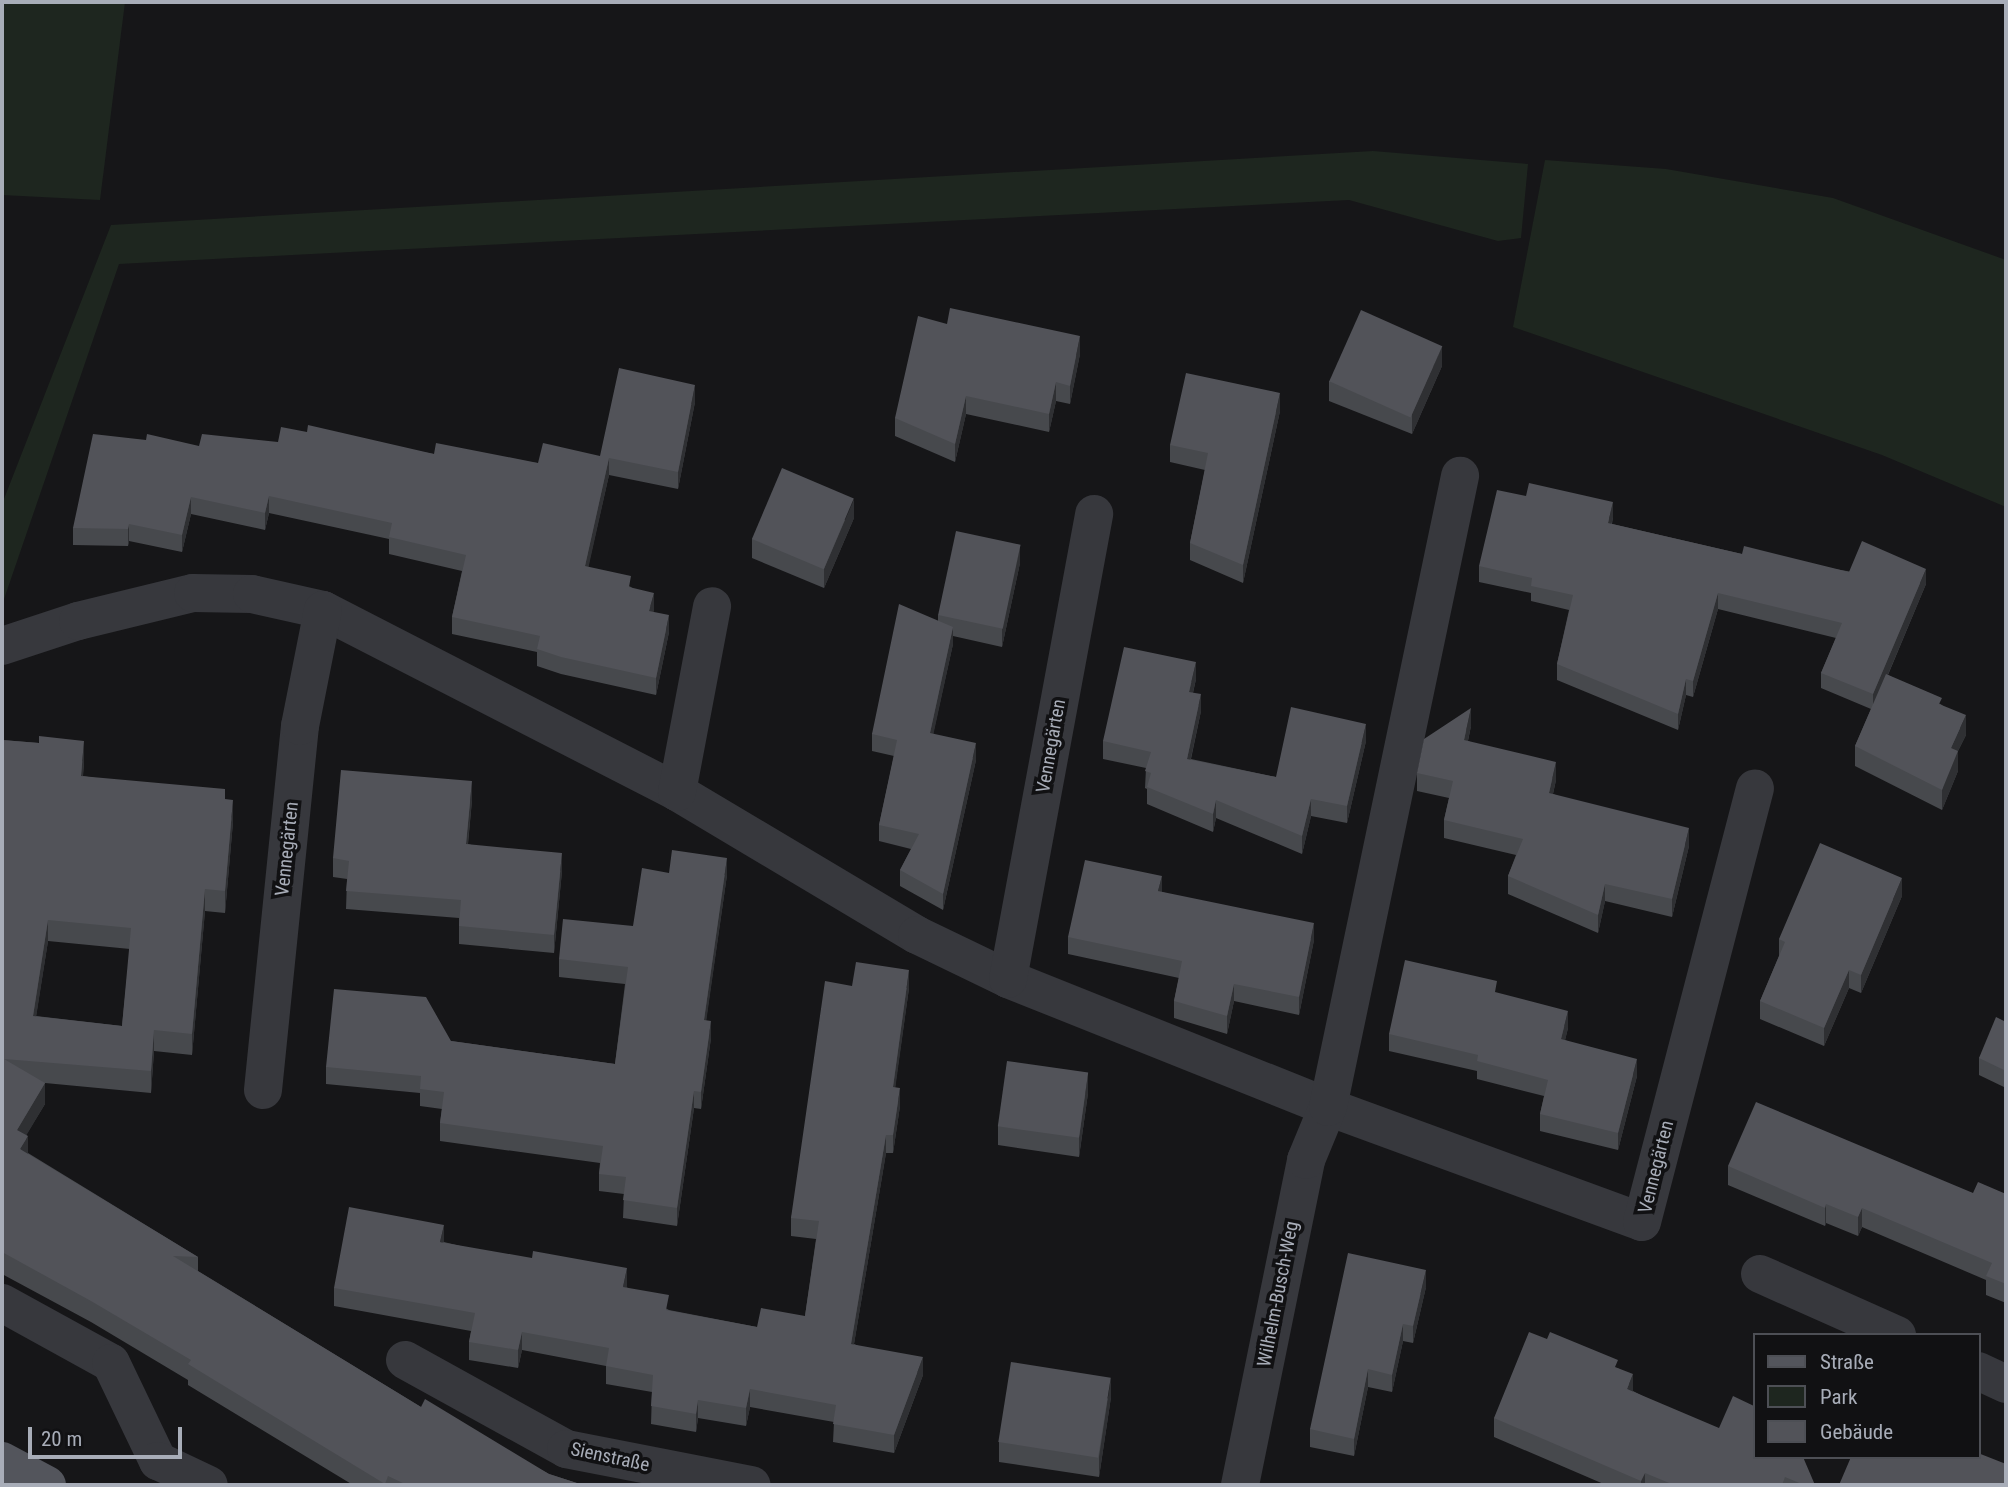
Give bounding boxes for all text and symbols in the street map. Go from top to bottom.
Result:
street label: Vennegärten [1032,697,1070,795]
street label: Vennegärten [271,801,303,897]
street label: Vennegärten [1633,1118,1679,1216]
street label: Wilhelm-Busch-Weg [1253,1219,1303,1369]
legend [1752,1333,1980,1459]
text: Straße [1820,1350,1874,1374]
text: Park [1820,1385,1857,1409]
scale bar [32,1414,186,1458]
text: Gebäude [1820,1420,1893,1444]
text: 20 m [41,1427,82,1451]
street label: Sienstraße [569,1438,651,1476]

